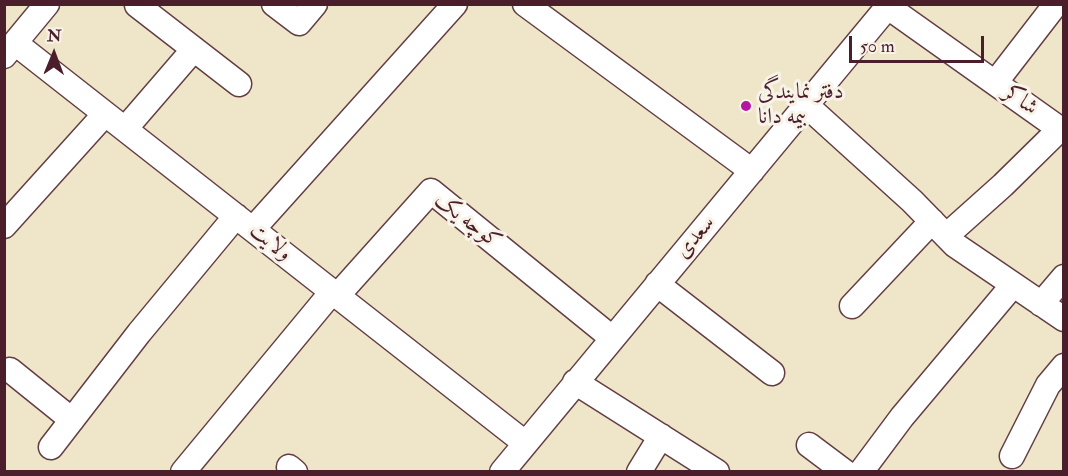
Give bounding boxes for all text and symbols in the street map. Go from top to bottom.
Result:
north arrow [24,24,84,84]
scale bar [852,24,987,62]
text: N [47,26,62,46]
text: 50 m [860,35,895,58]
place label: دفتر نمایندگی بیمه دانا [758,80,844,132]
street label: شاکر [998,80,1042,122]
marker: دفتر نمایندگی بیمه دانا [739,99,753,113]
street label: کوچه یک [428,188,506,256]
street label: سعدی [671,211,721,265]
street label: ولایت [244,218,296,268]

